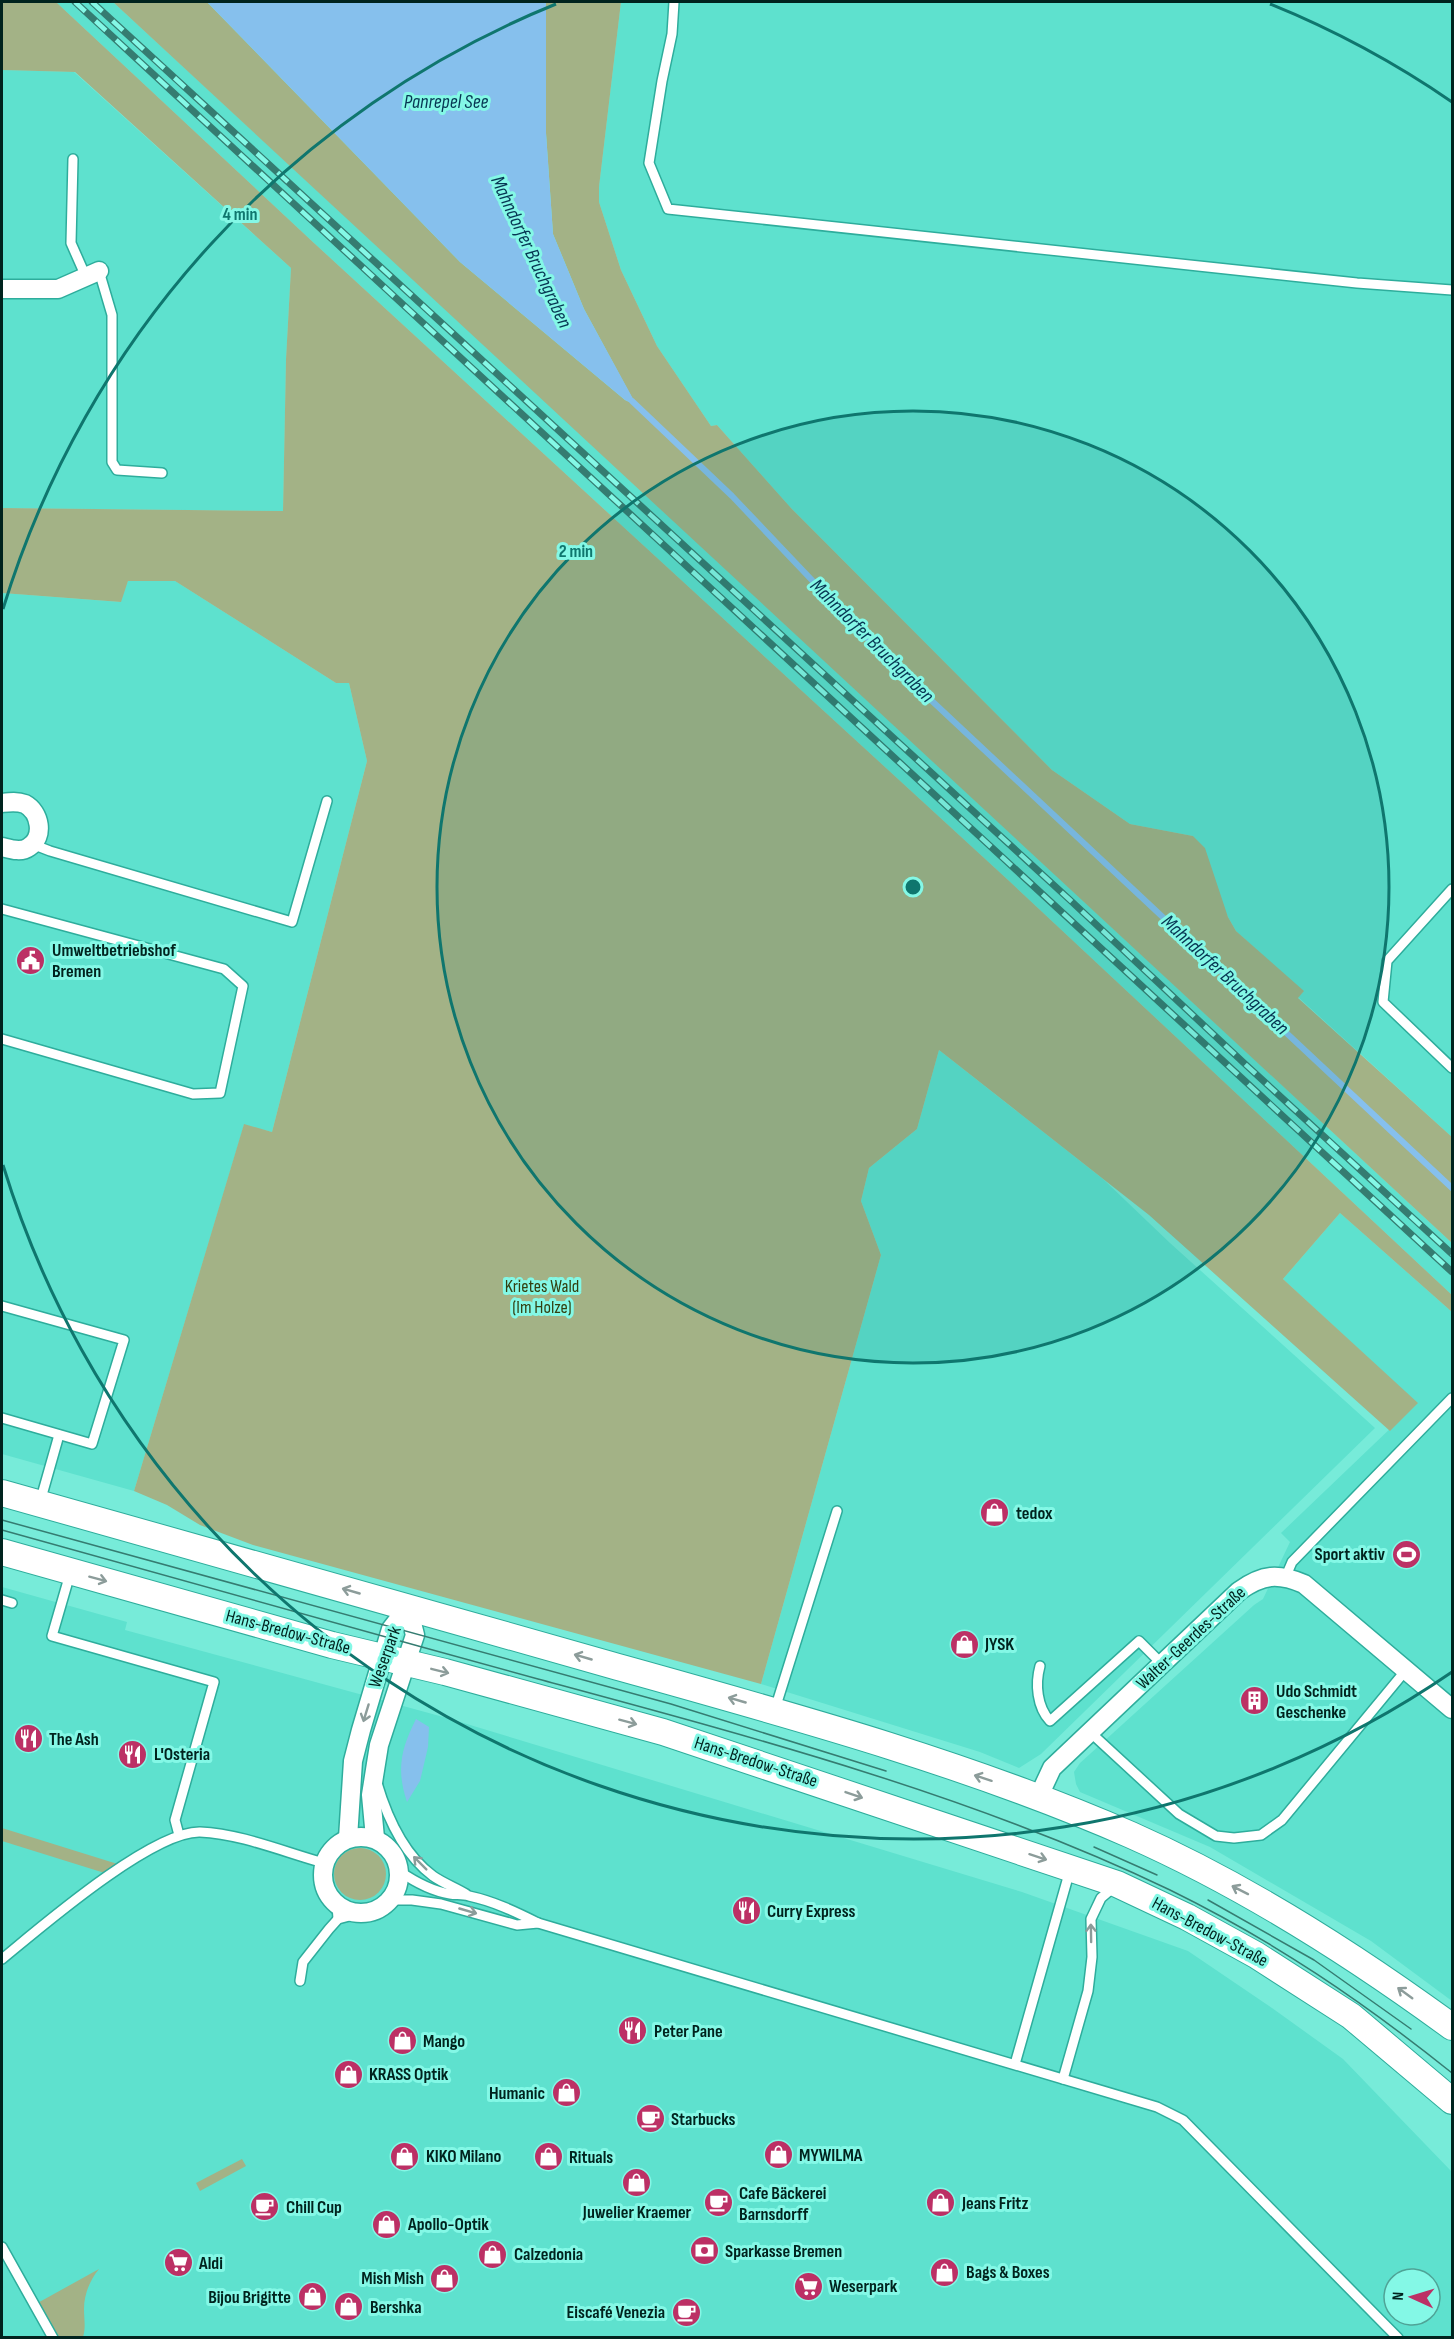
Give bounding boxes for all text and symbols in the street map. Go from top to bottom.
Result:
water label: Panrepel See [404,90,488,114]
water label: Mahndorfer Bruchgraben [485,172,577,332]
text: 4 min [223,204,257,225]
text: 2 min [559,541,593,562]
water label: Mahndorfer Bruchgraben [805,574,939,708]
centre of rings [903,877,923,897]
water label: Mahndorfer Bruchgraben [1156,910,1294,1040]
place label: Umweltbetriebshof Bremen [52,940,176,982]
public building icon: Umweltbetriebshof Bremen [15,944,47,976]
park label: Krietes Wald (Im Holze) [505,1276,579,1318]
shop icon: tedox [979,1497,1011,1529]
place label: tedox [1016,1503,1053,1524]
sports icon: Sport aktiv [1390,1538,1422,1570]
place label: Sport aktiv [1314,1544,1385,1565]
one-way arrow [88,1574,107,1585]
street label: Walter-Geerdes-Straße [1132,1582,1250,1694]
one-way arrow [342,1585,361,1596]
street label: Hans-Bredow-Straße [223,1605,353,1659]
street label: Weserpark [364,1623,406,1691]
shop icon: JYSK [948,1628,980,1660]
place label: JYSK [984,1634,1014,1655]
one-way arrow [574,1650,593,1662]
one-way arrow [430,1665,449,1677]
place label: Udo Schmidt Geschenke [1276,1681,1357,1723]
building icon: Udo Schmidt Geschenke [1239,1685,1271,1717]
one-way arrow [728,1694,747,1706]
one-way arrow [360,1703,371,1722]
one-way arrow [618,1717,637,1728]
restaurant icon: The Ash [12,1723,44,1755]
place label: The Ash [49,1729,99,1750]
street label: Hans-Bredow-Straße [692,1732,820,1792]
restaurant icon: L'Osteria [117,1738,149,1770]
place label: L'Osteria [154,1744,210,1765]
one-way arrow [974,1772,993,1783]
one-way arrow [844,1790,863,1801]
one-way arrow [1028,1852,1047,1863]
one-way arrow [413,1856,428,1871]
one-way arrow [1232,1884,1249,1896]
street label: Hans-Bredow-Straße [1148,1893,1272,1971]
restaurant icon: Curry Express [730,1895,762,1927]
place label: Curry Express [767,1901,856,1922]
one-way arrow [458,1906,477,1917]
one-way arrow [1085,1923,1097,1943]
one-way arrow [1398,1987,1414,1999]
restaurant icon: Peter Pane [617,2015,649,2047]
place label: Peter Pane [654,2021,723,2042]
shop icon: Mango [386,2025,418,2057]
place label: Mango [423,2031,465,2052]
shop icon: KRASS Optik [332,2058,364,2090]
place label: KRASS Optik [369,2064,449,2085]
shop icon: Humanic [550,2077,582,2109]
place label: Humanic [489,2083,545,2104]
cafe icon: Starbucks [634,2103,666,2135]
place label: Starbucks [671,2109,736,2130]
shop icon: MYWILMA [762,2139,794,2171]
shop icon: KIKO Milano [389,2140,421,2172]
shop icon: Rituals [532,2141,564,2173]
place label: MYWILMA [799,2145,863,2166]
place label: KIKO Milano [426,2146,501,2167]
place label: Rituals [569,2147,613,2168]
shop icon: Juwelier Kraemer [621,2167,653,2199]
place label: Cafe Bäckerei Barnsdorff [739,2183,827,2225]
cafe icon: Cafe Bäckerei Barnsdorff [702,2187,734,2219]
shop icon: Jeans Fritz [925,2187,957,2219]
cafe icon: Chill Cup [249,2191,281,2223]
place label: Jeans Fritz [961,2193,1028,2214]
place label: Chill Cup [286,2197,342,2218]
place label: Juwelier Kraemer [582,2202,692,2223]
shop icon: Apollo-Optik [371,2208,403,2240]
place label: Apollo-Optik [407,2214,489,2235]
bank icon: Sparkasse Bremen [688,2235,720,2267]
shop icon: Calzedonia [477,2238,509,2270]
place label: Sparkasse Bremen [725,2241,842,2262]
place label: Calzedonia [514,2244,583,2265]
supermarket icon: Aldi [162,2247,194,2279]
place label: Aldi [198,2253,223,2274]
shop icon: Bags & Boxes [929,2256,961,2288]
shop icon: Mish Mish [429,2262,461,2294]
place label: Bags & Boxes [966,2262,1050,2283]
north arrow [1382,2267,1442,2327]
place label: Mish Mish [361,2268,424,2289]
supermarket icon: Weserpark [792,2270,824,2302]
place label: Weserpark [829,2276,898,2297]
shop icon: Bijou Brigitte [296,2281,328,2313]
place label: Bijou Brigitte [208,2287,291,2308]
shop icon: Bershka [333,2291,365,2323]
text: N [1389,2291,1408,2301]
cafe icon: Eiscafé Venezia [670,2296,702,2328]
place label: Bershka [370,2297,422,2318]
place label: Eiscafé Venezia [567,2302,665,2323]

